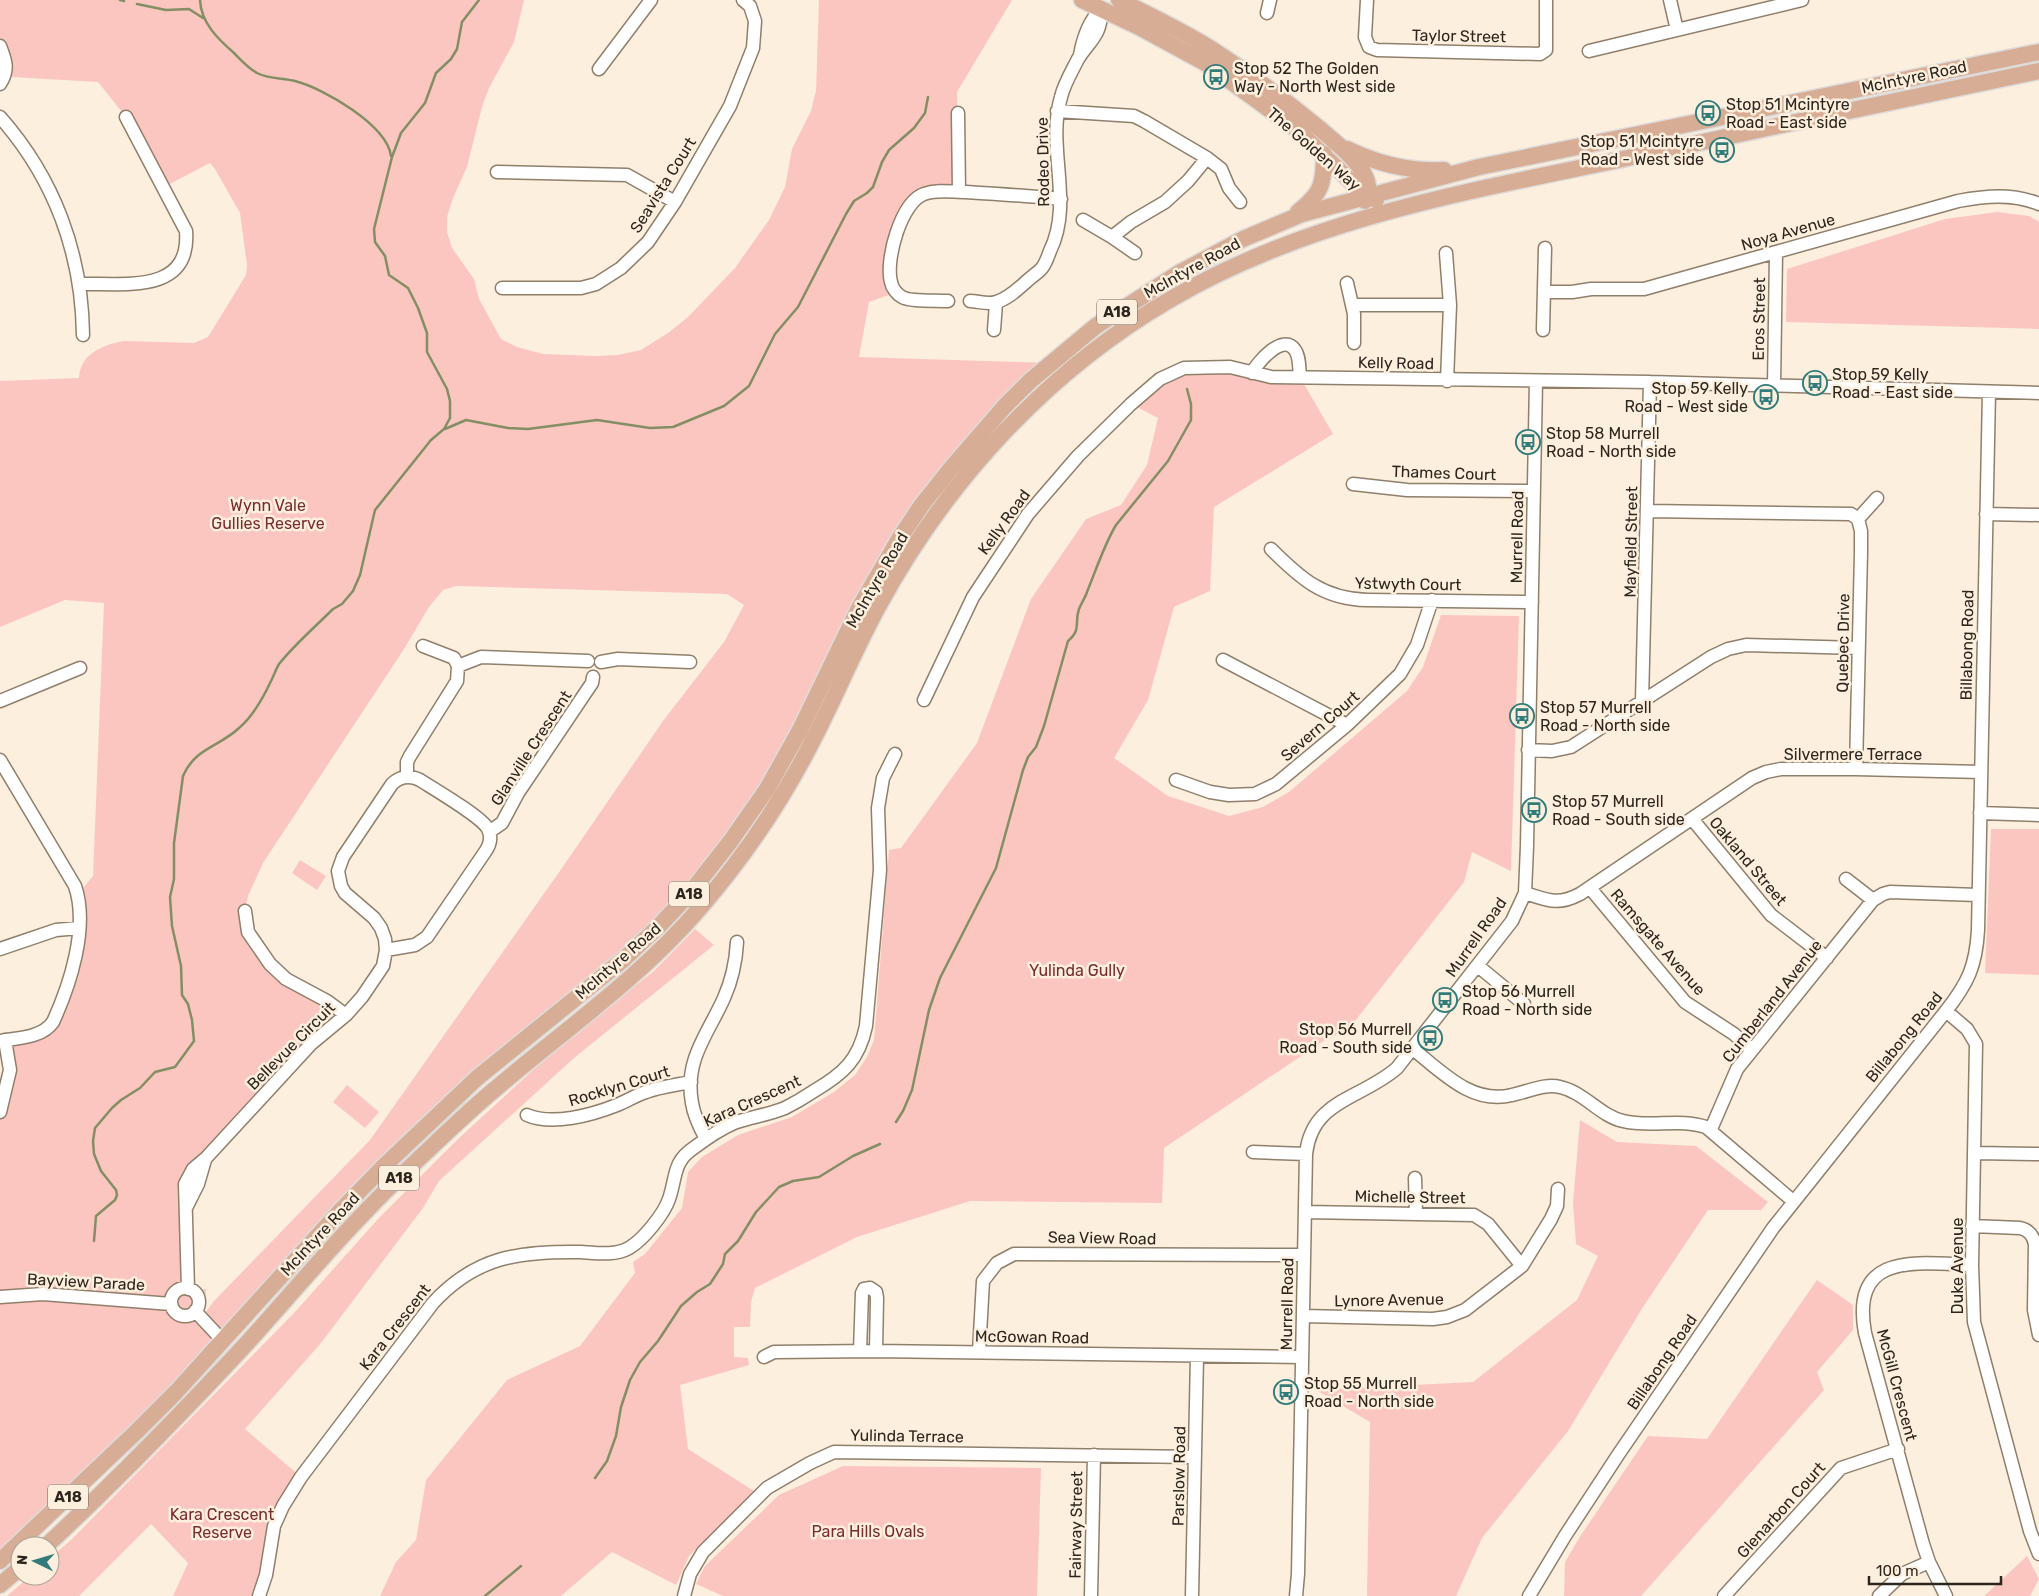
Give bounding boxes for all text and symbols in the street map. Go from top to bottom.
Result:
street label: Taylor Street [1412,26,1506,46]
street label: McIntyre Road [1860,57,1968,97]
place label: Stop 52 The Golden Way - North West side [1234,59,1395,96]
bus stop icon: Stop 52 The Golden Way - North West side [1203,64,1229,90]
place label: Stop 51 Mcintyre Road - East side [1726,95,1850,132]
bus stop icon: Stop 51 Mcintyre Road - East side [1695,100,1721,126]
street label: The Golden Way [1263,103,1365,195]
street label: Rodeo Drive [1033,117,1053,207]
place label: Stop 51 Mcintyre Road - West side [1580,132,1704,169]
street label: Seavista Court [626,134,700,236]
bus stop icon: Stop 51 Mcintyre Road - West side [1709,137,1735,163]
street label: Noya Avenue [1739,210,1837,254]
street label: McIntyre Road [1140,234,1244,302]
street label: Eros Street [1749,277,1769,361]
road number: A18 [1097,300,1137,324]
street label: Kelly Road [1358,353,1434,373]
place label: Stop 59 Kelly Road - East side [1832,365,1953,402]
bus stop icon: Stop 59 Kelly Road - East side [1802,370,1828,396]
place label: Stop 59 Kelly Road - West side [1624,379,1748,416]
bus stop icon: Stop 59 Kelly Road - West side [1753,384,1779,410]
place label: Stop 58 Murrell Road - North side [1546,424,1676,461]
bus stop icon: Stop 58 Murrell Road - North side [1515,429,1541,455]
street label: Thames Court [1391,462,1497,484]
street label: Kelly Road [974,486,1034,558]
street label: Mayfield Street [1621,486,1641,598]
street label: Murrell Road [1507,490,1527,584]
park label: Wynn Vale Gullies Reserve [211,496,325,533]
street label: McIntyre Road [842,529,912,631]
street label: Ystwyth Court [1354,574,1462,594]
street label: Billabong Road [1957,589,1977,701]
street label: Quebec Drive [1833,593,1853,693]
street label: Glanville Crescent [487,687,575,809]
street label: Severn Court [1277,687,1363,765]
place label: Stop 57 Murrell Road - North side [1540,698,1670,735]
bus stop icon: Stop 57 Murrell Road - North side [1509,703,1535,729]
street label: Silvermere Terrace [1784,745,1922,764]
place label: Stop 57 Murrell Road - South side [1552,792,1685,829]
bus stop icon: Stop 57 Murrell Road - South side [1521,797,1547,823]
street label: Oakland Street [1705,813,1791,909]
road number: A18 [669,882,709,906]
street label: Ramsgate Avenue [1607,885,1709,999]
street label: Murrell Road [1442,893,1510,981]
street label: McIntyre Road [571,919,665,1003]
street label: Cumberland Avenue [1718,936,1826,1066]
park label: Yulinda Gully [1029,961,1125,980]
place label: Stop 56 Murrell Road - North side [1462,982,1592,1019]
bus stop icon: Stop 56 Murrell Road - North side [1432,987,1458,1013]
street label: Billabong Road [1862,988,1946,1086]
street label: Bellevue Circuit [243,998,339,1094]
place label: Stop 56 Murrell Road - South side [1279,1020,1412,1057]
bus stop icon: Stop 56 Murrell Road - South side [1417,1025,1443,1051]
street label: Rocklyn Court [566,1062,672,1110]
street label: Kara Crescent [700,1071,804,1131]
road number: A18 [379,1166,419,1190]
street label: Michelle Street [1354,1187,1466,1207]
street label: McIntyre Road [276,1188,364,1280]
street label: Duke Avenue [1948,1217,1967,1315]
street label: Sea View Road [1048,1228,1156,1248]
street label: Murrell Road [1277,1257,1297,1351]
street label: Bayview Parade [26,1269,146,1295]
street label: Kara Crescent [355,1280,435,1374]
street label: Lynore Avenue [1334,1290,1444,1310]
street label: Billabong Road [1623,1311,1701,1413]
street label: McGowan Road [975,1327,1089,1347]
street label: McGill Crescent [1873,1327,1921,1443]
place label: Stop 55 Murrell Road - North side [1304,1374,1434,1411]
bus stop icon: Stop 55 Murrell Road - North side [1273,1379,1299,1405]
street label: Yulinda Terrace [850,1426,964,1446]
street label: Parslow Road [1169,1426,1189,1526]
street label: Glenarbon Court [1733,1458,1829,1562]
street label: Fairway Street [1066,1471,1086,1579]
road number: A18 [48,1484,88,1510]
park label: Kara Crescent Reserve [170,1505,274,1542]
park label: Para Hills Ovals [811,1522,925,1541]
north arrow [10,1536,60,1586]
text: N [14,1554,31,1566]
scale bar [1869,1554,2002,1586]
text: 100 m [1876,1562,1918,1580]

